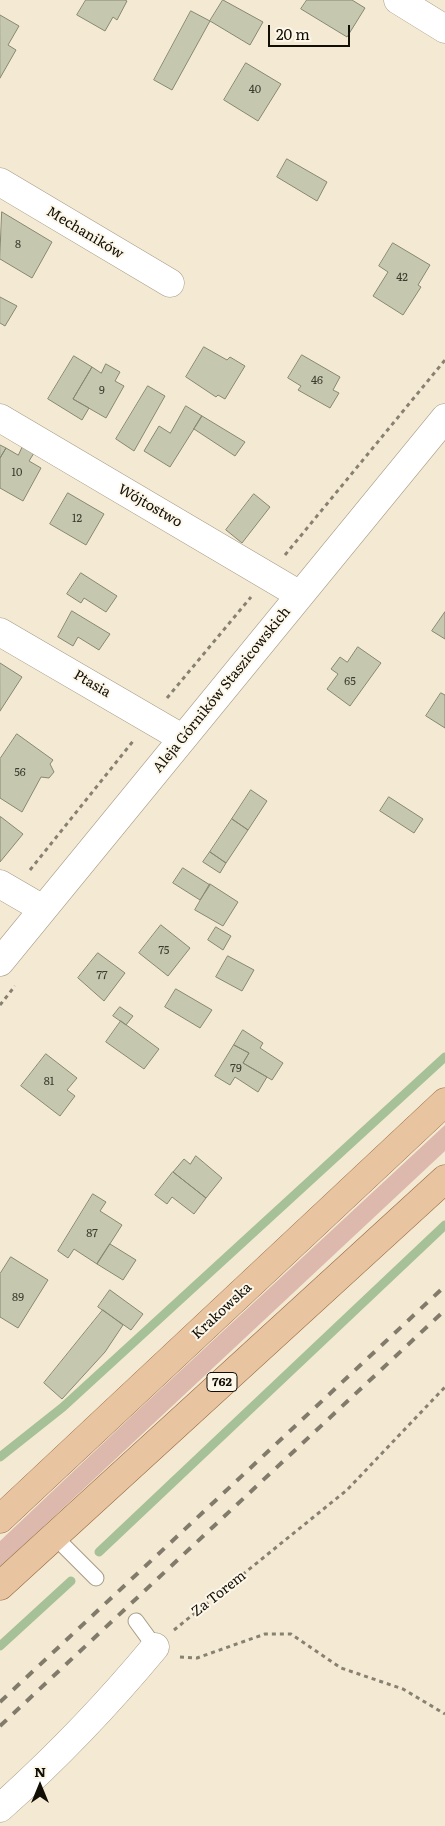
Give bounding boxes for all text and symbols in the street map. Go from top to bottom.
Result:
scale bar [270,15,352,47]
text: 20 m [276,22,310,45]
house number: 40 [249,83,261,97]
street label: Mechaników [43,203,127,263]
house number: 8 [15,238,21,252]
house number: 42 [396,271,408,285]
house number: 46 [311,374,323,388]
house number: 9 [99,384,105,398]
house number: 10 [12,466,22,480]
street label: Wójtostwo [115,481,185,531]
house number: 12 [72,512,82,526]
street label: Aleja Górników Staszicowskich [150,604,294,776]
street label: Ptasia [71,667,113,701]
house number: 65 [344,675,356,689]
house number: 56 [14,766,26,780]
house number: 75 [159,944,169,958]
house number: 77 [96,969,108,983]
house number: 79 [230,1062,242,1076]
house number: 81 [44,1075,54,1089]
house number: 87 [86,1227,98,1241]
street label: Krakowska [189,1279,255,1343]
house number: 89 [12,1291,24,1305]
road number: 762 [207,1372,237,1391]
street label: Za Torem [189,1568,249,1620]
north arrow [15,1761,65,1811]
text: N [34,1761,46,1781]

